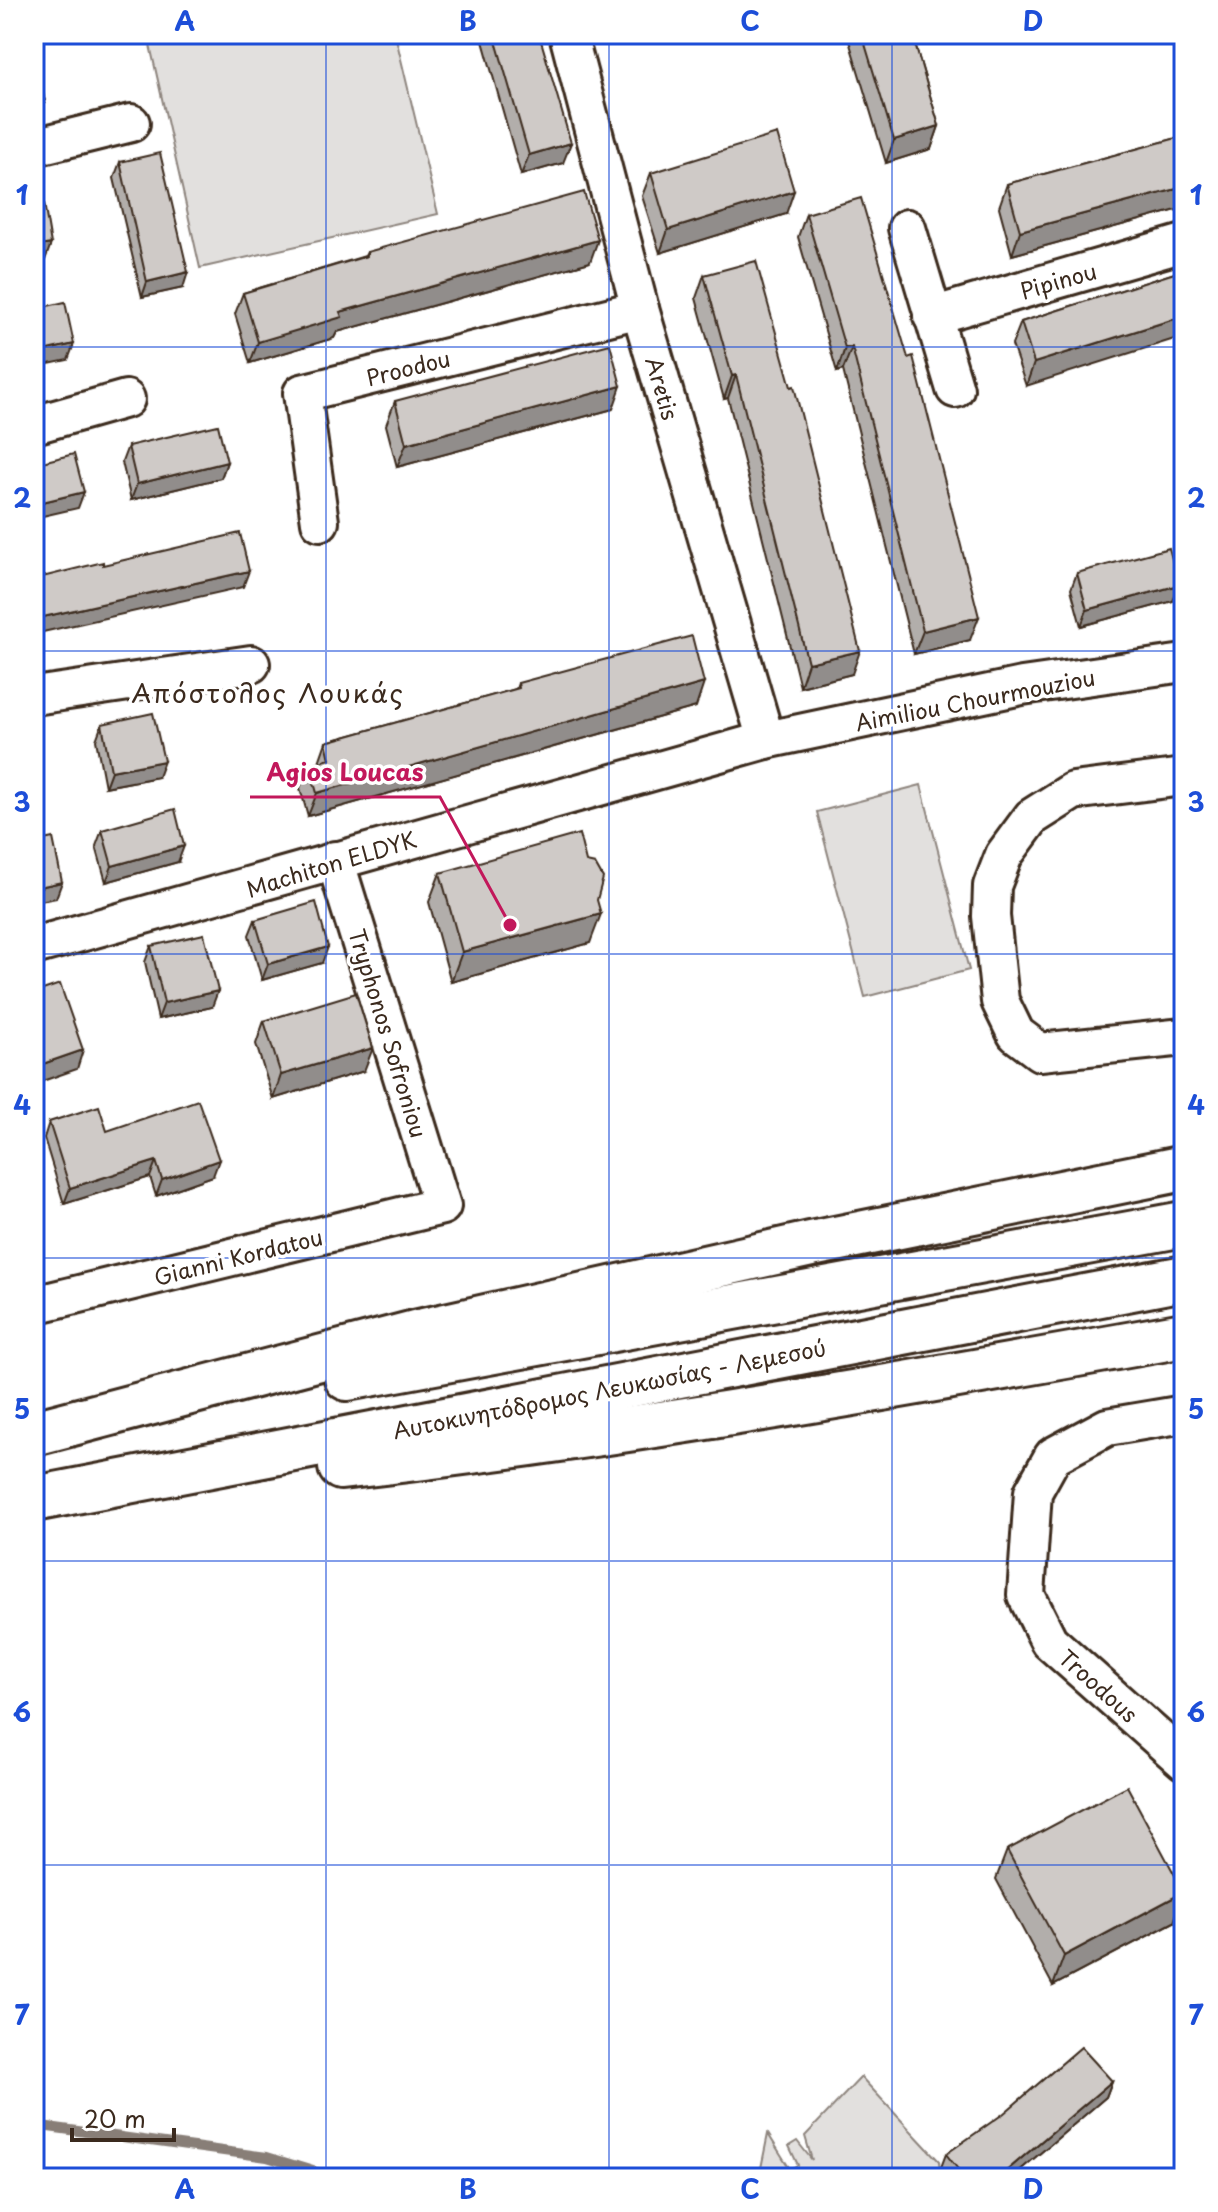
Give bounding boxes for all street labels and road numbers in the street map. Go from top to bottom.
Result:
street label: Pipinou [1016,253,1100,307]
street label: Proodou [363,341,453,393]
street label: Aretis [638,353,688,423]
street label: Aimiliou Chourmouziou [852,660,1098,738]
street label: Machiton ELDYK [242,821,420,905]
street label: Tryphonos Sofroniou [342,925,436,1141]
street label: Gianni Kordatou [150,1219,326,1293]
street label: Αυτοκινητόδρομος Λευκωσίας - Λεμεσού [390,1330,828,1446]
street label: Troodous [1052,1641,1146,1729]

